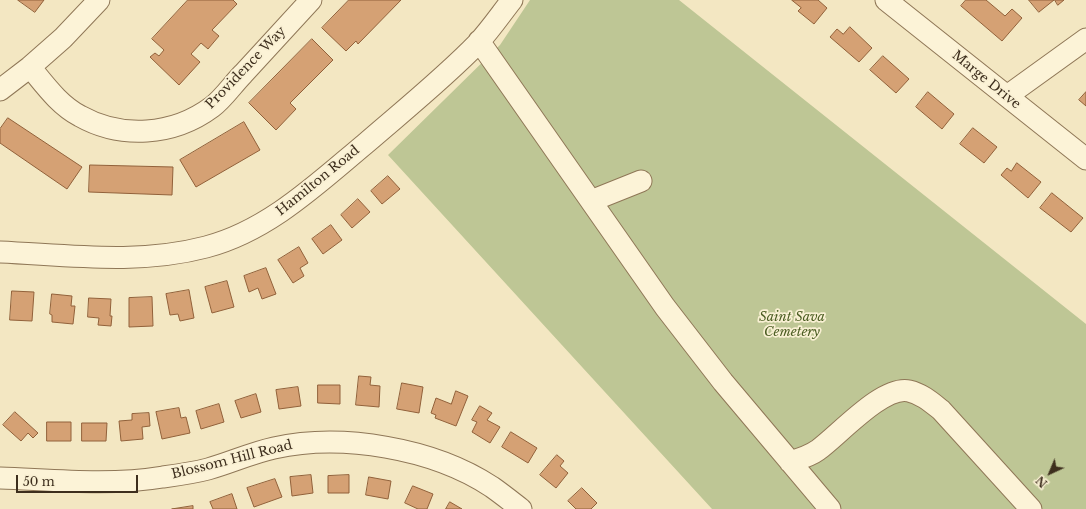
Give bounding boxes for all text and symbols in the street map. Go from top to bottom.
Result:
street label: Providence Way [203,24,289,112]
street label: Marge Drive [949,48,1023,112]
street label: Hamilton Road [273,143,363,219]
park label: Saint Sava Cemetery [759,309,825,340]
street label: Blossom Hill Road [170,437,294,483]
north arrow [1030,453,1070,493]
scale bar [18,467,140,493]
text: N [1033,473,1050,490]
text: 50 m [23,474,55,489]

